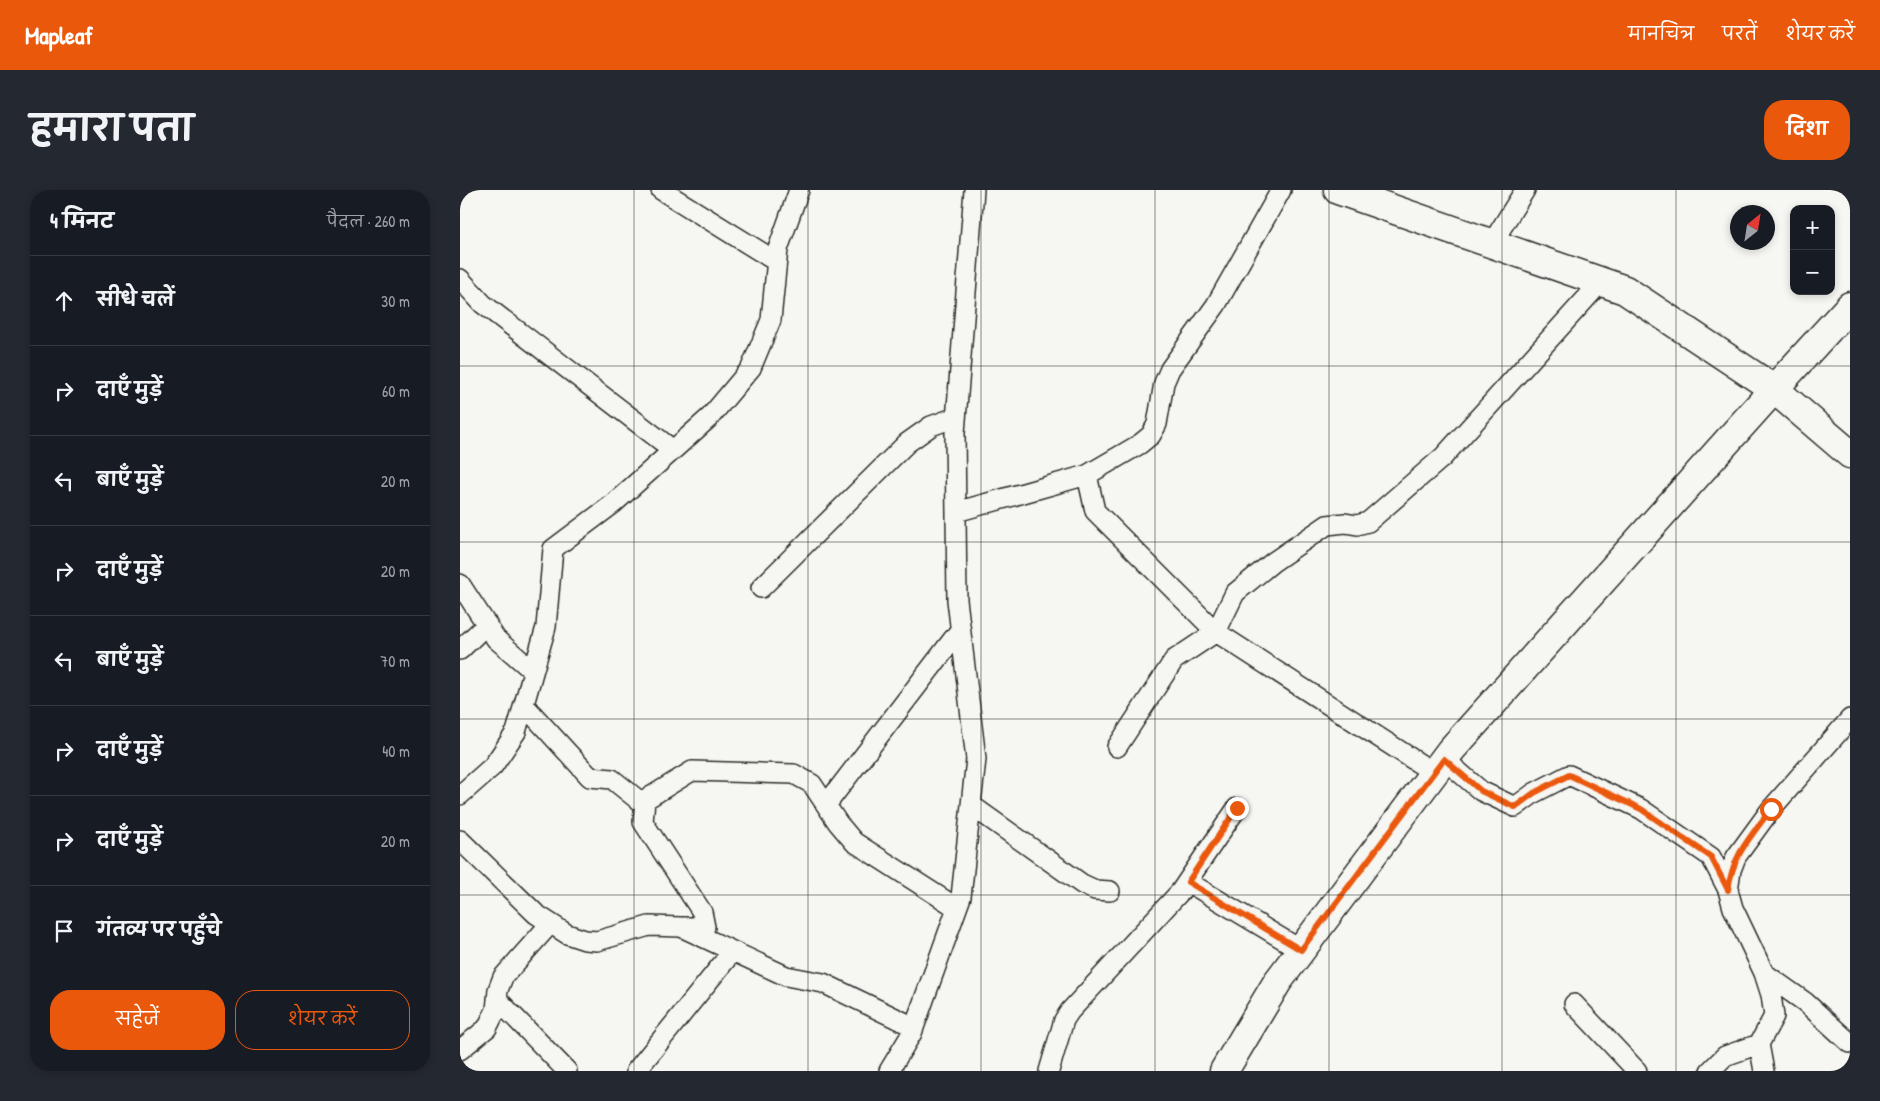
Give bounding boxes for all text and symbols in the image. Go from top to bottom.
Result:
text: Mapleaf [25,19,93,51]
text: मानचित्र [1628,21,1694,46]
text: परतें [1722,21,1757,46]
text: शेयर करें [1785,21,1855,46]
button: दिशा [1764,100,1850,160]
text: हमारा पता [30,104,194,151]
north arrow [1730,205,1775,250]
map controls [1790,205,1835,295]
button: + [1790,205,1835,250]
text: 4 मिनट [50,206,114,235]
text: पैदल · 260 m [327,210,410,232]
button: − [1790,250,1835,295]
text: सीधे चलें [97,286,174,312]
icon: ahead [50,287,78,315]
text: 30 m [381,290,410,312]
text: दाएँ मुड़ें [97,376,163,402]
icon: right [50,377,78,405]
text: 60 m [382,380,410,402]
text: बाएँ मुड़ें [97,466,163,492]
icon: left [50,467,78,495]
text: 20 m [381,470,410,492]
text: दाएँ मुड़ें [97,556,163,582]
icon: right [50,557,78,585]
text: 20 m [381,560,410,582]
text: बाएँ मुड़ें [97,646,163,672]
icon: left [50,647,78,675]
text: 70 m [380,650,410,672]
text: दाएँ मुड़ें [97,736,163,762]
icon: right [50,737,78,765]
text: 40 m [382,740,410,762]
route end [1226,797,1249,820]
route start [1760,798,1783,821]
text: दाएँ मुड़ें [97,826,163,852]
icon: right [50,827,78,855]
text: 20 m [381,830,410,852]
text: गंतव्य पर पहुँचे [97,916,221,942]
icon: arrive [50,917,78,945]
button: सहेजें [50,990,225,1050]
button: शेयर करें [235,990,410,1050]

